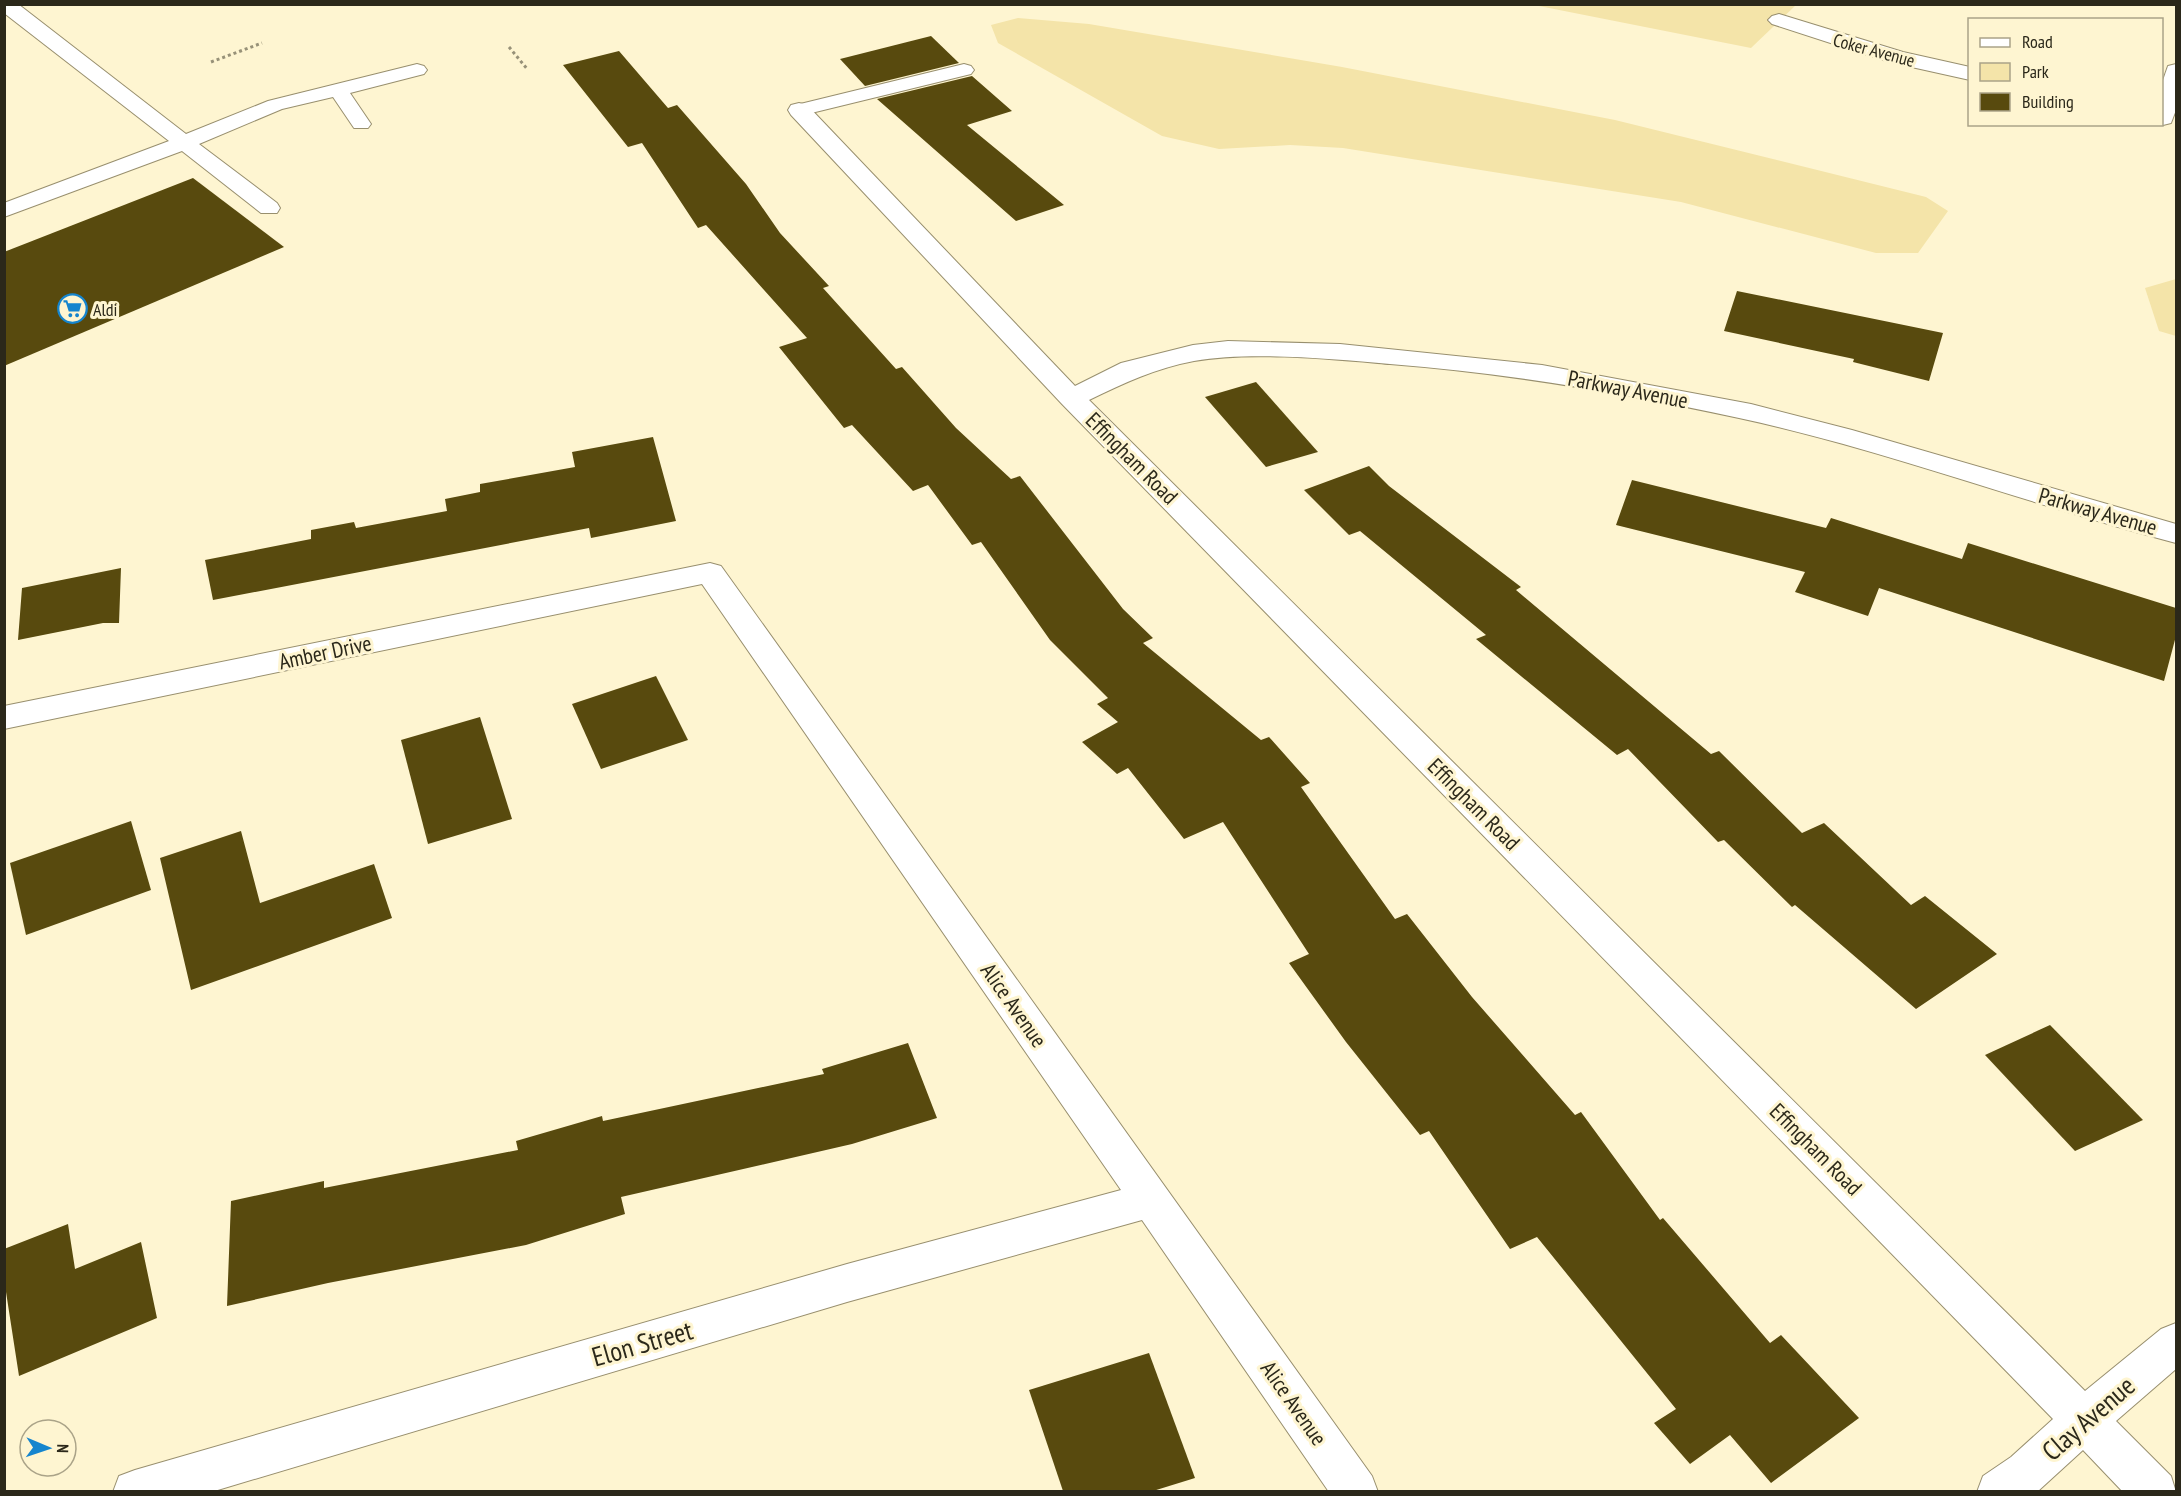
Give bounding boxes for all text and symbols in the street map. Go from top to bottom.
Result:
legend [1968,18,2163,126]
street label: Coker Avenue [1831,28,1917,72]
text: Road [2022,30,2053,53]
text: Park [2022,60,2049,83]
text: Building [2022,90,2074,113]
supermarket icon: Aldi [56,293,88,325]
place label: Aldi [93,298,117,321]
street label: Parkway Avenue [1566,364,1690,414]
street label: Effingham Road [1080,406,1184,510]
street label: Parkway Avenue [2036,481,2160,541]
street label: Amber Drive [276,629,374,675]
street label: Effingham Road [1422,752,1526,856]
street label: Alice Avenue [975,957,1053,1053]
street label: Effingham Road [1764,1097,1868,1201]
street label: Elon Street [588,1312,697,1374]
street label: Alice Avenue [1255,1355,1333,1451]
street label: Clay Avenue [2035,1368,2141,1468]
north arrow [18,1418,78,1478]
text: N [53,1444,73,1453]

